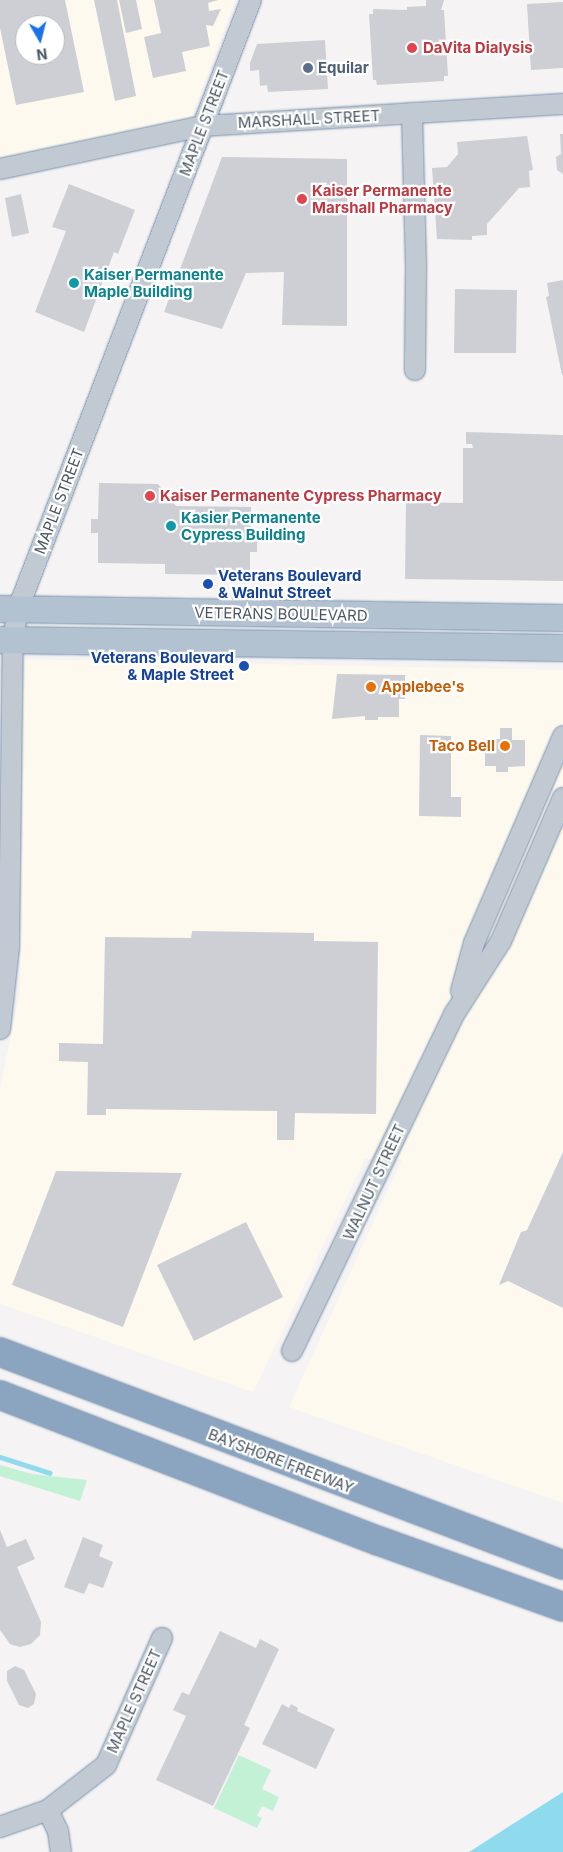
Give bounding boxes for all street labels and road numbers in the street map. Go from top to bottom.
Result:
street label: MAPLE STREET [176,68,232,178]
street label: MARSHALL STREET [237,106,381,132]
street label: MAPLE STREET [31,446,87,556]
street label: VETERANS BOULEVARD [194,603,368,625]
street label: WALNUT STREET [339,1121,409,1243]
street label: BAYSHORE FREEWAY [206,1425,356,1497]
street label: MAPLE STREET [103,1646,165,1756]

